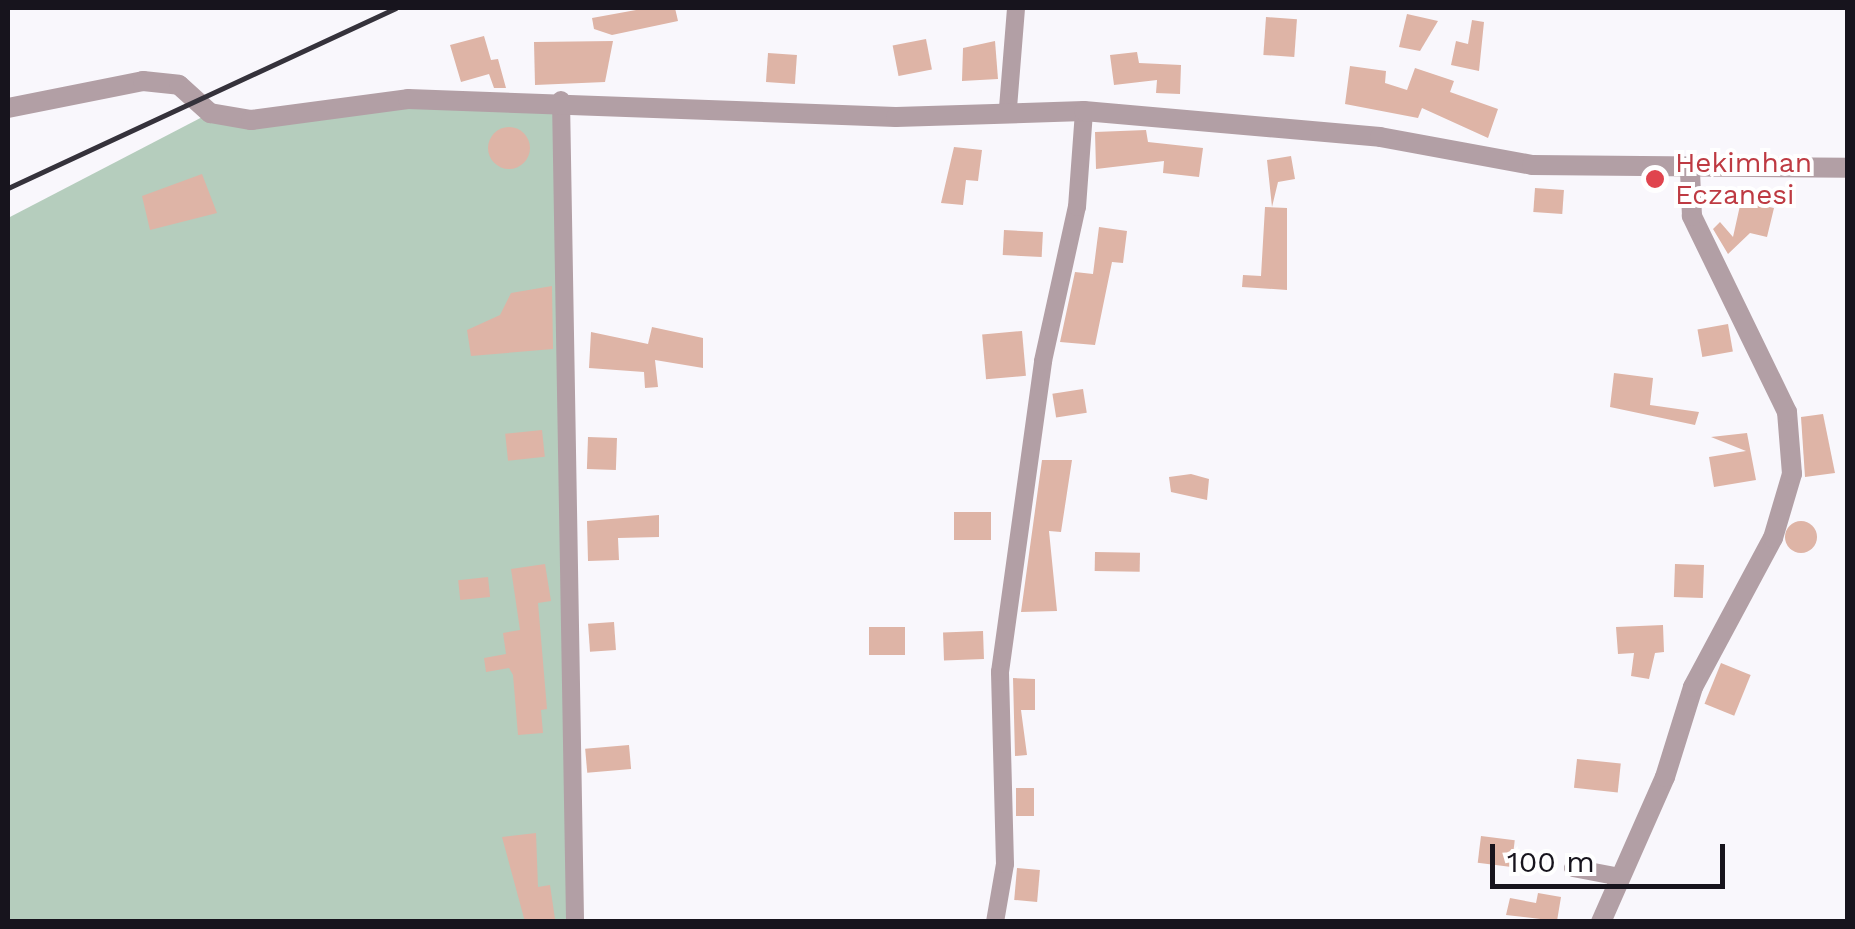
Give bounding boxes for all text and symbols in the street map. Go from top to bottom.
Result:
place label: Hekimhan Eczanesi [1675,146,1812,212]
marker: Hekimhan Eczanesi [1644,168,1666,190]
scale bar [1495,824,1730,886]
text: 100 m [1507,844,1595,879]

